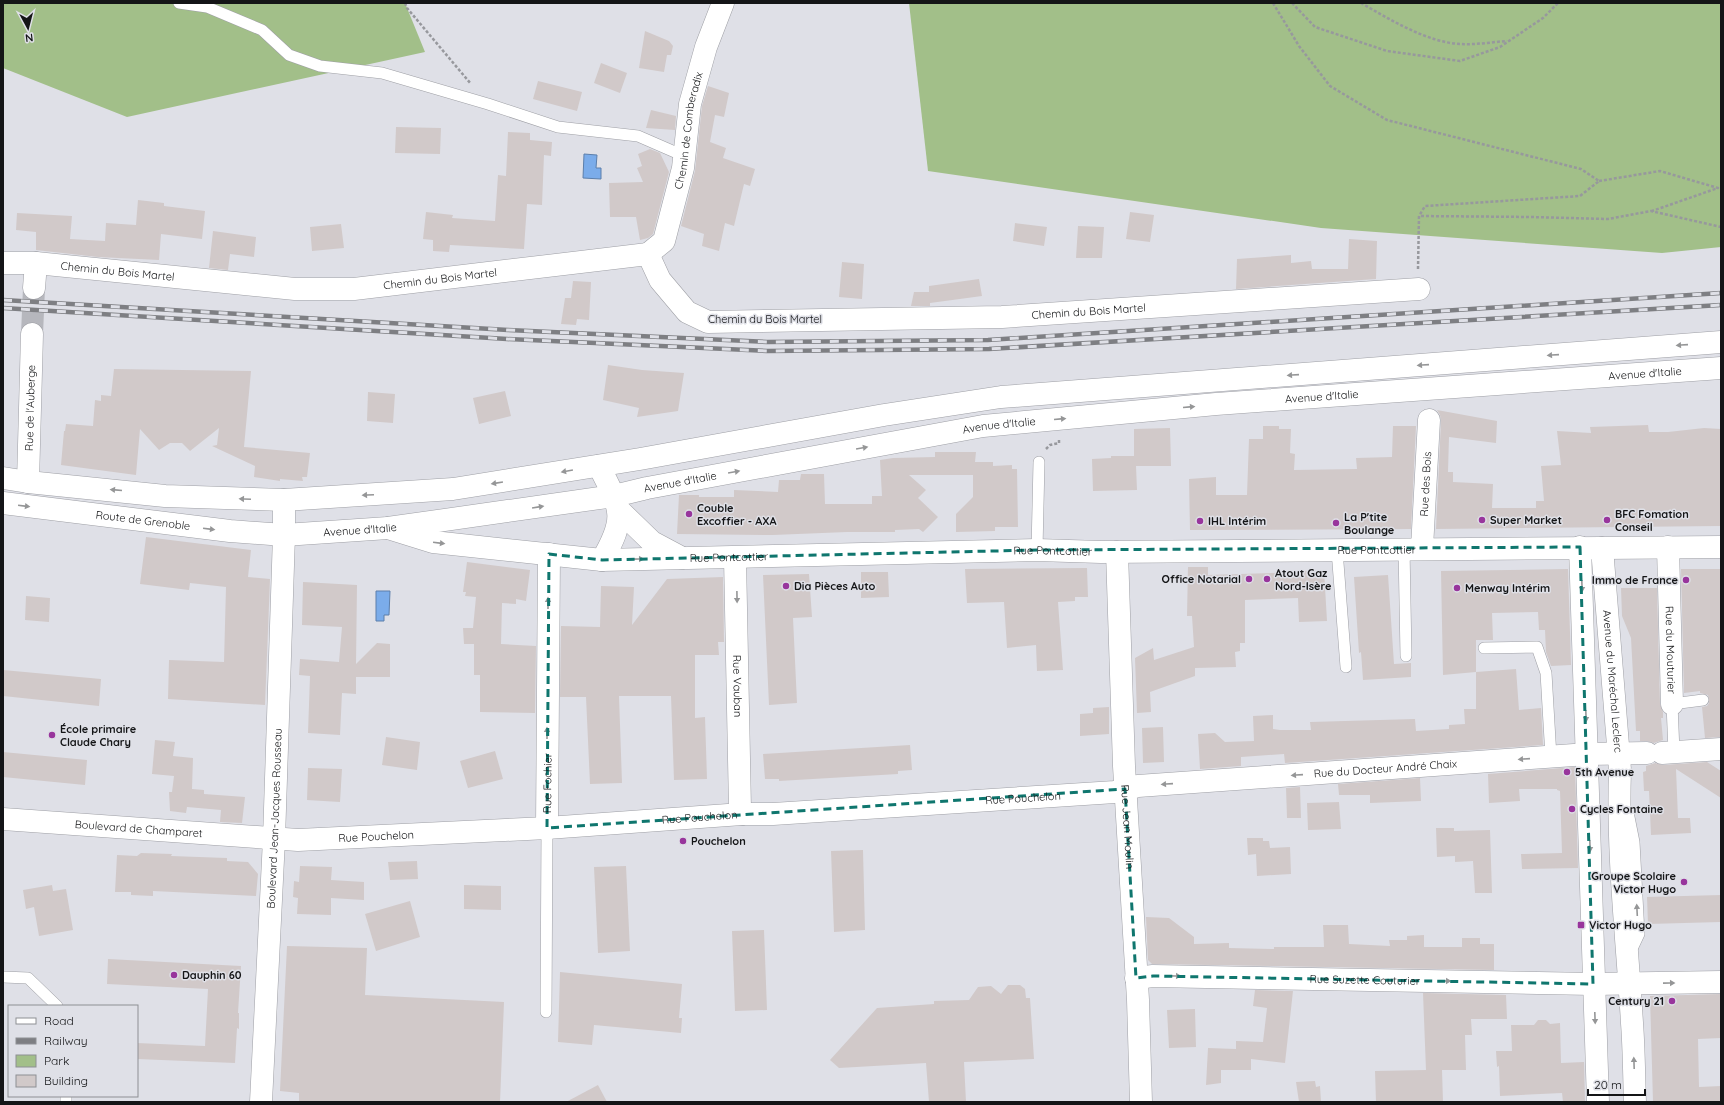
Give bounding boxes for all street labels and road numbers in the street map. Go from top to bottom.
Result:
street label: Chemin de Comberadix [671,70,706,191]
street label: Chemin du Bois Martel [60,259,175,284]
street label: Chemin du Bois Martel [382,265,498,292]
street label: Chemin du Bois Martel [1031,300,1146,322]
street label: Chemin du Bois Martel [708,312,822,326]
street label: Avenue d'Italie [1608,364,1682,383]
street label: Rue de l'Auberge [22,365,38,451]
street label: Avenue d'Italie [1284,387,1359,406]
street label: Avenue d'Italie [961,414,1036,437]
street label: Rue des Bois [1417,451,1434,517]
street label: Avenue d'Italie [643,468,718,495]
street label: Route de Grenoble [95,507,191,533]
street label: Avenue d'Italie [323,520,398,539]
street label: Rue Pontcottier [1337,542,1417,557]
street label: Rue Pontcottier [1013,543,1093,559]
street label: Rue Pontcottier [689,549,769,565]
street label: Rue du Mouturier [1663,606,1679,695]
street label: Avenue du Maréchal Leclerc [1600,609,1626,753]
street label: Rue Vauban [730,655,745,717]
street label: Boulevard Jean-Jacques Rousseau [264,728,285,909]
street label: Rue Fochier [540,752,555,813]
street label: Rue du Docteur André Chaix [1313,756,1458,780]
street label: Rue Jean Moulin [1118,784,1137,869]
street label: Rue Pouchelon [985,789,1061,807]
street label: Rue Pouchelon [661,807,738,827]
street label: Boulevard de Champaret [74,817,203,840]
street label: Rue Pouchelon [338,827,414,845]
street label: Rue Suzette Couturier [1310,972,1421,988]

